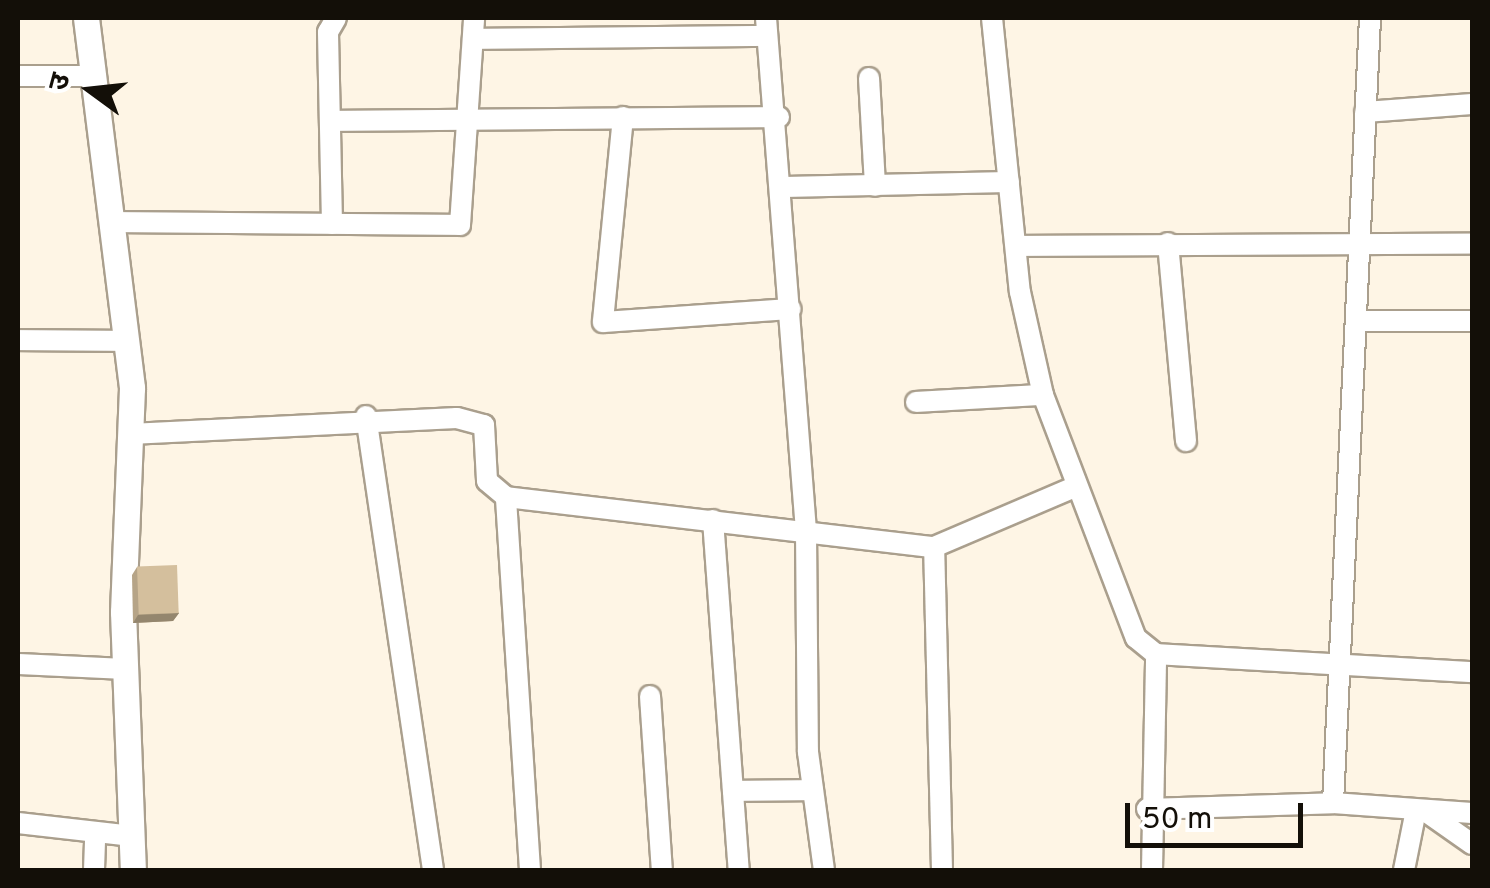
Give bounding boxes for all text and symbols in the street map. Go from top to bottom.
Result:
north arrow [40,40,140,140]
text: उ [42,70,81,95]
scale bar [1130,783,1308,845]
text: 50 m [1142,802,1212,839]

